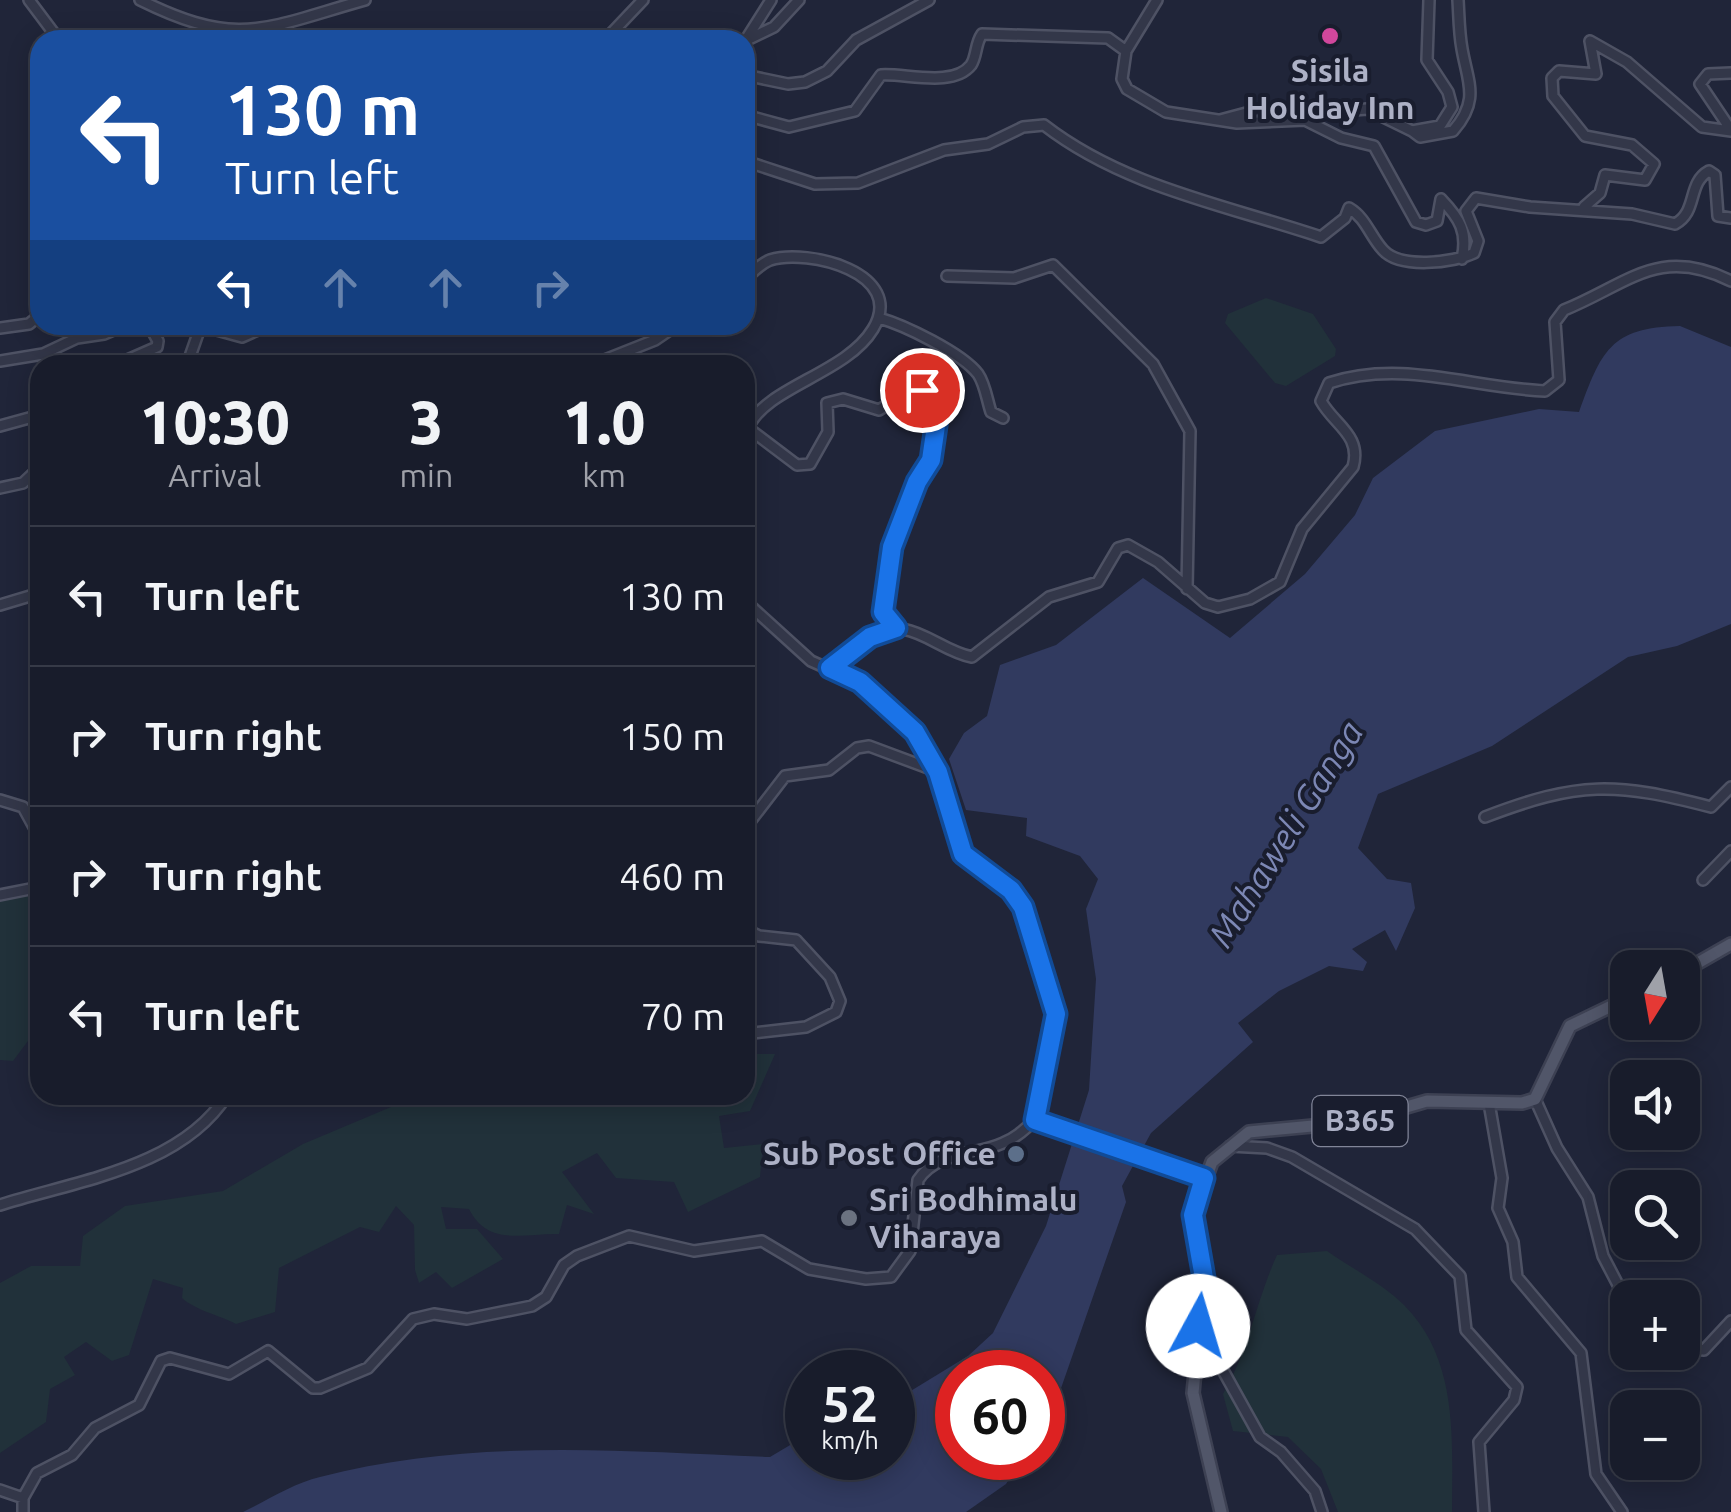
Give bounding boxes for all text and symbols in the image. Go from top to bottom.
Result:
marker: Sisila Holiday Inn [1319,25,1341,47]
place label: Sisila Holiday Inn [1246,52,1414,125]
icon: left [60,70,190,200]
text: 130 m [225,70,420,148]
text: Turn left [225,152,399,203]
icon: left [208,260,263,315]
icon: ahead [313,260,368,315]
icon: ahead [418,260,473,315]
icon: right [523,260,578,315]
pin [880,348,965,433]
icon: arrive [895,363,950,418]
text: 10:30 [140,388,290,455]
text: 3 [409,388,443,455]
text: 1.0 [563,388,645,455]
text: Arrival [168,457,261,493]
text: min [400,457,453,493]
text: km [582,457,626,493]
icon: left [60,569,115,624]
text: Turn left [145,575,300,617]
text: 130 m [619,575,725,617]
icon: right [60,709,115,764]
water label: Mahaweli Ganga [1200,714,1370,953]
text: Turn right [145,715,322,757]
text: 150 m [619,715,725,757]
icon: right [60,849,115,904]
text: Turn right [145,855,322,897]
text: 460 m [619,855,725,897]
north arrow [1610,950,1700,1040]
map controls [1610,950,1700,1480]
icon: left [60,989,115,1044]
text: Turn left [145,995,300,1037]
text: 70 m [641,995,725,1037]
button: sound [1610,1060,1700,1150]
road number: B365 [1312,1096,1408,1146]
place label: Sub Post Office [763,1135,996,1171]
marker: Sub Post Office [1005,1143,1027,1165]
button: search [1610,1170,1700,1260]
place label: Sri Bodhimalu Viharaya [869,1181,1077,1254]
marker: Sri Bodhimalu Viharaya [838,1207,860,1229]
position arrow [1146,1274,1250,1378]
button: + [1610,1280,1700,1370]
speed limit sign: 60 [935,1350,1065,1480]
text: 52 [822,1375,878,1431]
button: − [1610,1390,1700,1480]
text: km/h [821,1426,879,1454]

